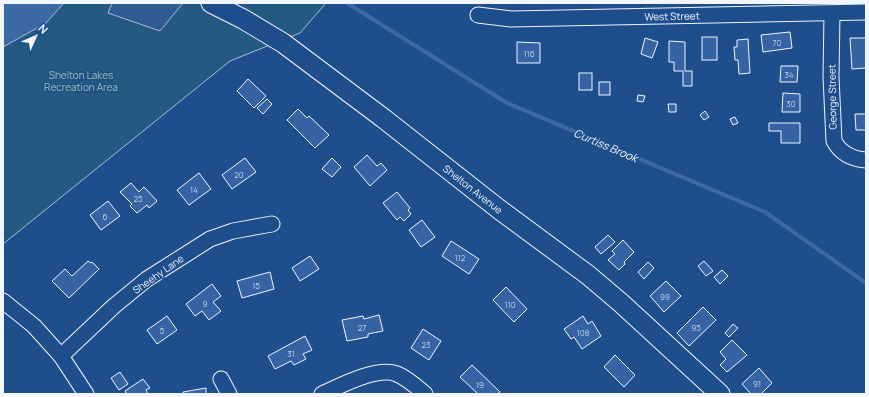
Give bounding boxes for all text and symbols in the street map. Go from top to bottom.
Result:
street label: West Street [644,9,700,23]
north arrow [16,16,56,56]
text: N [35,20,52,37]
house number: 70 [773,37,782,48]
house number: 116 [523,48,535,59]
street label: George Street [824,64,840,130]
park label: Shelton Lakes Recreation Area [44,68,118,94]
house number: 34 [784,69,794,80]
house number: 30 [786,98,796,109]
water label: Curtiss Brook [572,125,642,166]
street label: Shelton Avenue [440,161,506,217]
house number: 20 [234,169,244,180]
house number: 14 [190,184,198,195]
house number: 25 [133,193,143,204]
house number: 6 [103,211,108,222]
street label: Sheehy Lane [130,251,186,297]
house number: 112 [455,252,466,263]
house number: 15 [252,280,260,291]
house number: 99 [660,291,670,302]
house number: 9 [203,298,208,309]
house number: 110 [504,299,516,310]
house number: 27 [358,322,366,333]
house number: 95 [691,322,701,333]
house number: 5 [160,325,165,336]
house number: 108 [577,327,590,338]
house number: 23 [422,339,430,350]
house number: 31 [287,348,295,359]
house number: 91 [753,378,761,389]
house number: 19 [476,379,484,390]

